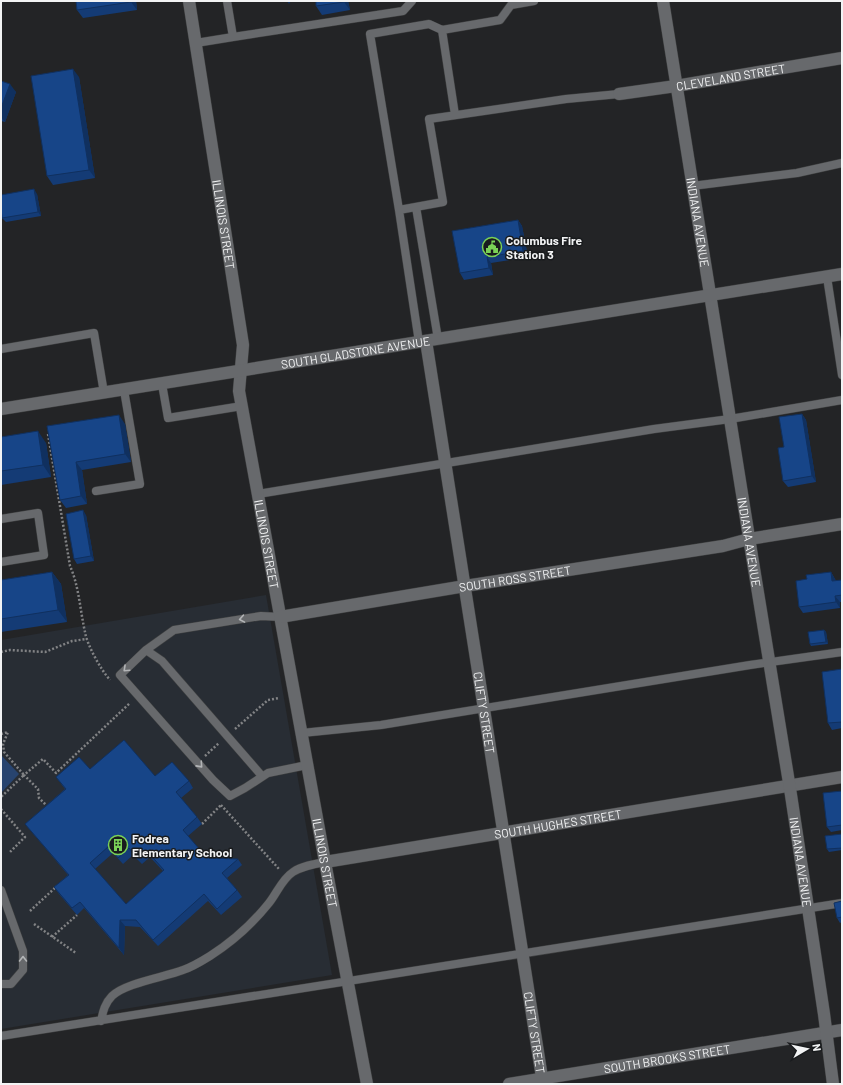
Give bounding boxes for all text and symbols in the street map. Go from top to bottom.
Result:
street label: CLEVELAND STREET [675,61,786,93]
street label: INDIANA AVENUE [684,176,713,268]
street label: ILLINOIS STREET [210,179,238,270]
place label: Columbus Fire Station 3 [506,233,582,261]
public building icon: Columbus Fire Station 3 [481,236,503,258]
street label: SOUTH GLADSTONE AVENUE [280,333,431,371]
street label: INDIANA AVENUE [736,496,764,588]
street label: ILLINOIS STREET [252,498,282,590]
street label: SOUTH ROSS STREET [458,563,572,594]
one-way arrow [239,614,245,623]
one-way arrow [123,664,131,671]
street label: CLIFTY STREET [471,671,498,754]
one-way arrow [195,760,203,768]
street label: SOUTH HUGHES STREET [493,806,623,841]
street label: INDIANA AVENUE [787,816,815,908]
street label: ILLINOIS STREET [310,817,340,909]
place label: Fodrea Elementary School [132,831,232,859]
building icon: Fodrea Elementary School [107,834,129,856]
one-way arrow [19,956,27,962]
street label: CLIFTY STREET [522,991,548,1074]
north arrow [787,1029,827,1069]
street label: SOUTH BROOKS STREET [603,1041,731,1076]
text: N [810,1043,824,1052]

